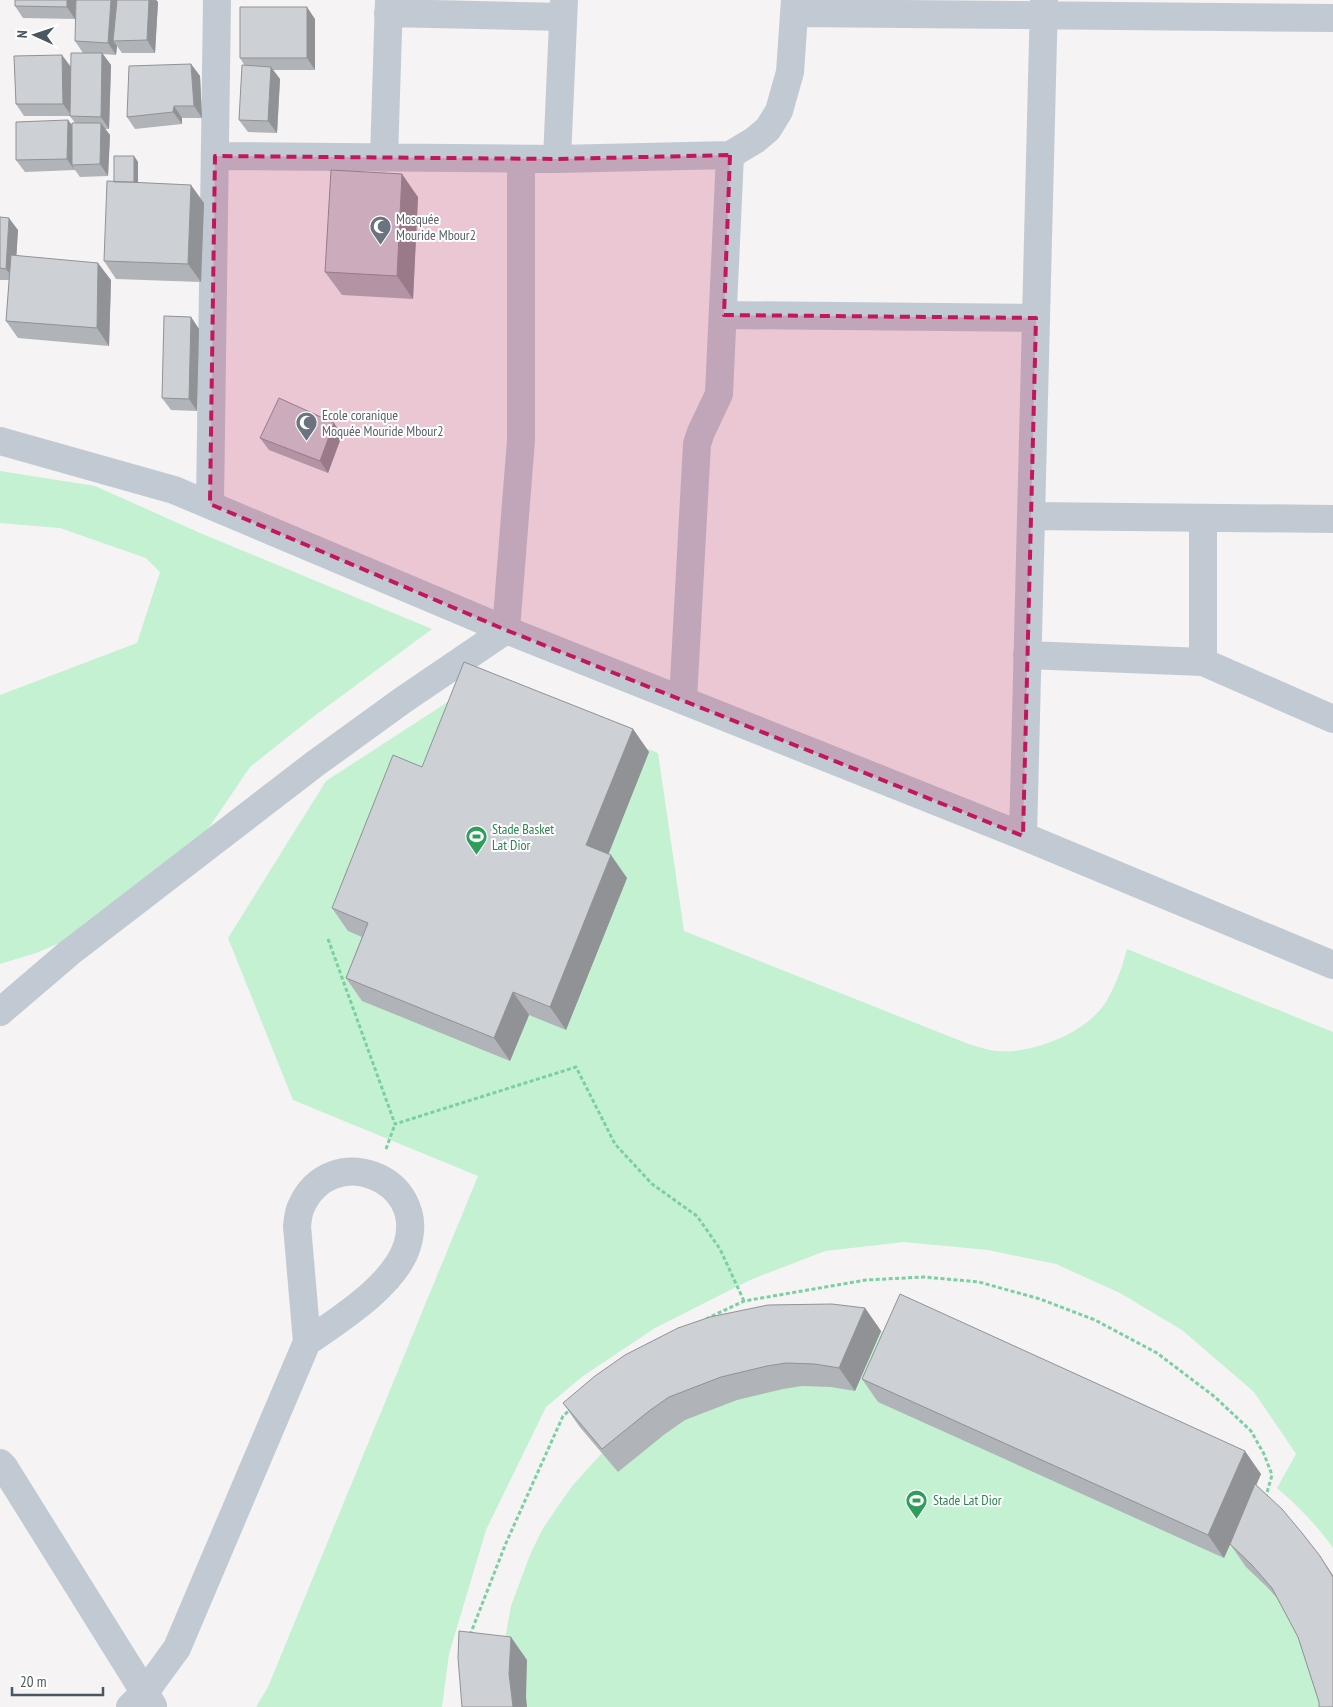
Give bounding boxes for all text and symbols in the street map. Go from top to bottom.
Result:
north arrow [10,10,60,60]
text: N [13,30,31,39]
place label: Mosquée Mouride Mbour2 [396,210,476,244]
mosque icon: Mosquée Mouride Mbour2 [368,215,392,246]
place label: Ecole coranique Moquée Mouride Mbour2 [322,406,444,440]
mosque icon: Ecole coranique Moquée Mouride Mbour2 [294,411,318,442]
place label: Stade Basket Lat Dior [492,820,554,854]
sports icon: Stade Basket Lat Dior [464,825,488,856]
sports icon: Stade Lat Dior [905,1488,929,1519]
place label: Stade Lat Dior [933,1491,1002,1509]
scale bar [12,1664,104,1696]
text: 20 m [20,1672,46,1691]

